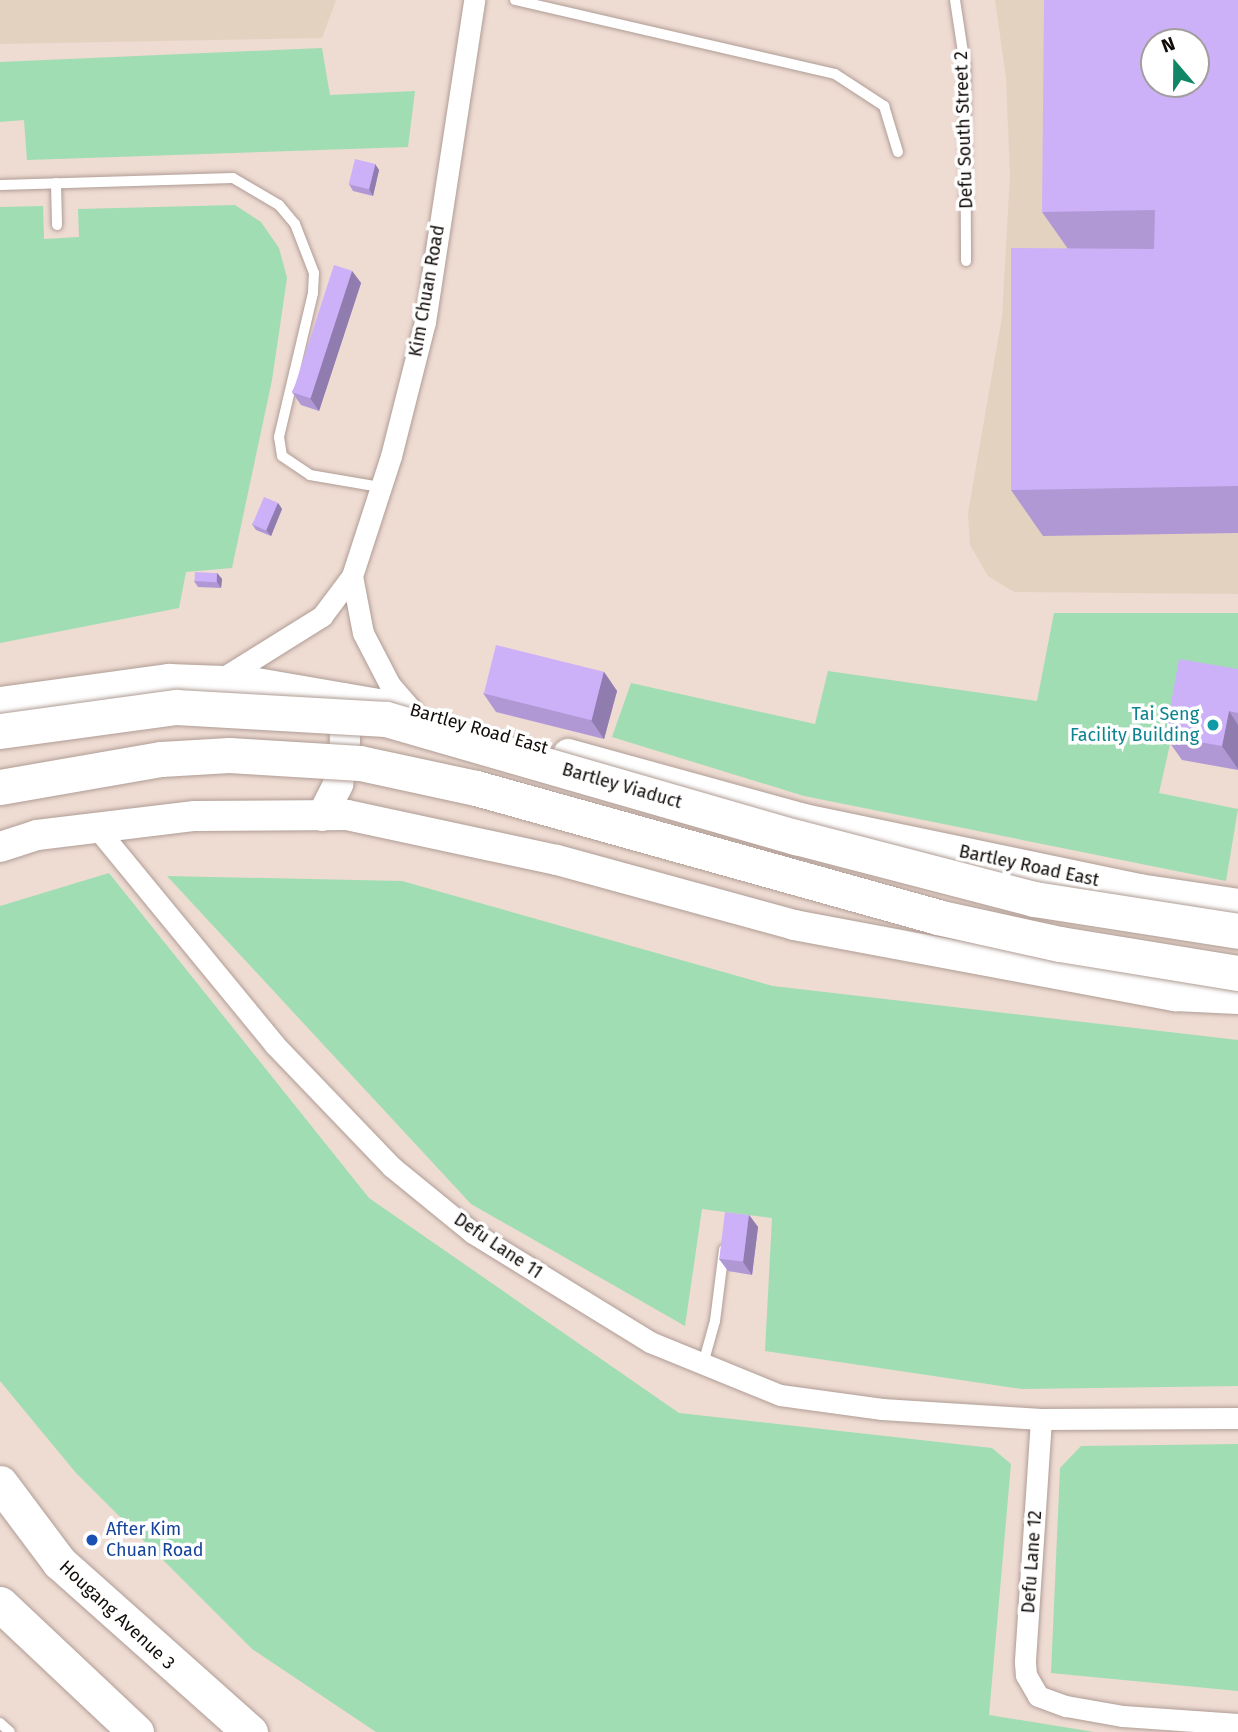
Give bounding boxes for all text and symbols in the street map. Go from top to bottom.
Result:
north arrow [1140,28,1210,98]
text: N [1158,32,1178,58]
street label: Defu South Street 2 [950,51,978,209]
street label: Kim Chuan Road [405,223,449,359]
street label: Bartley Road East [407,699,551,759]
place label: Tai Seng Facility Building [1070,704,1199,746]
marker: Tai Seng Facility Building [1205,717,1221,733]
street label: Bartley Viaduct [560,759,684,813]
street label: Bartley Road East [957,841,1101,891]
street label: Defu Lane 11 [450,1209,546,1283]
street label: Defu Lane 12 [1018,1510,1046,1614]
place label: After Kim Chuan Road [106,1519,204,1562]
marker: After Kim Chuan Road [84,1532,100,1548]
street label: Hougang Avenue 3 [55,1556,179,1674]

